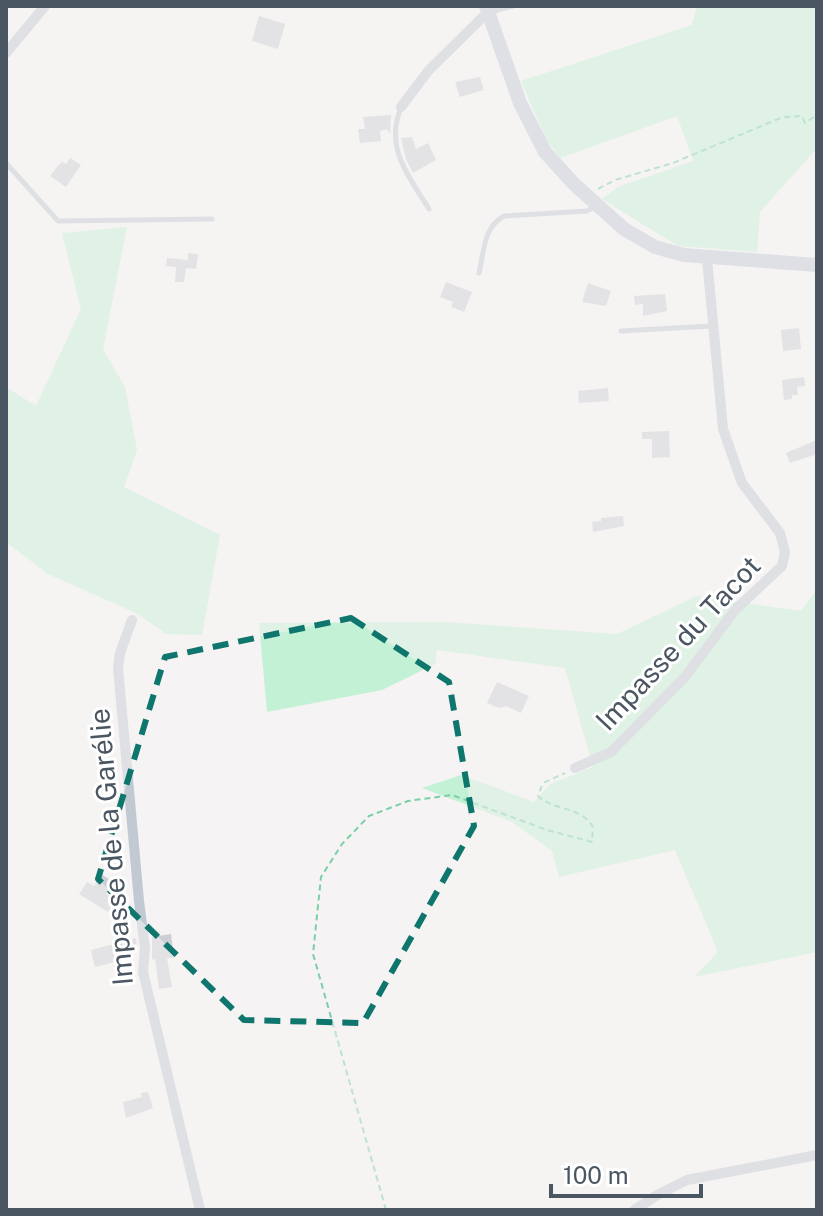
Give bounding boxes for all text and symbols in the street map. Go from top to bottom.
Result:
street label: Impasse du Tacot [589,549,767,736]
street label: Impasse de la Garélie [82,707,139,987]
scale bar [551,1148,701,1198]
text: 100 m [563,1161,629,1189]

